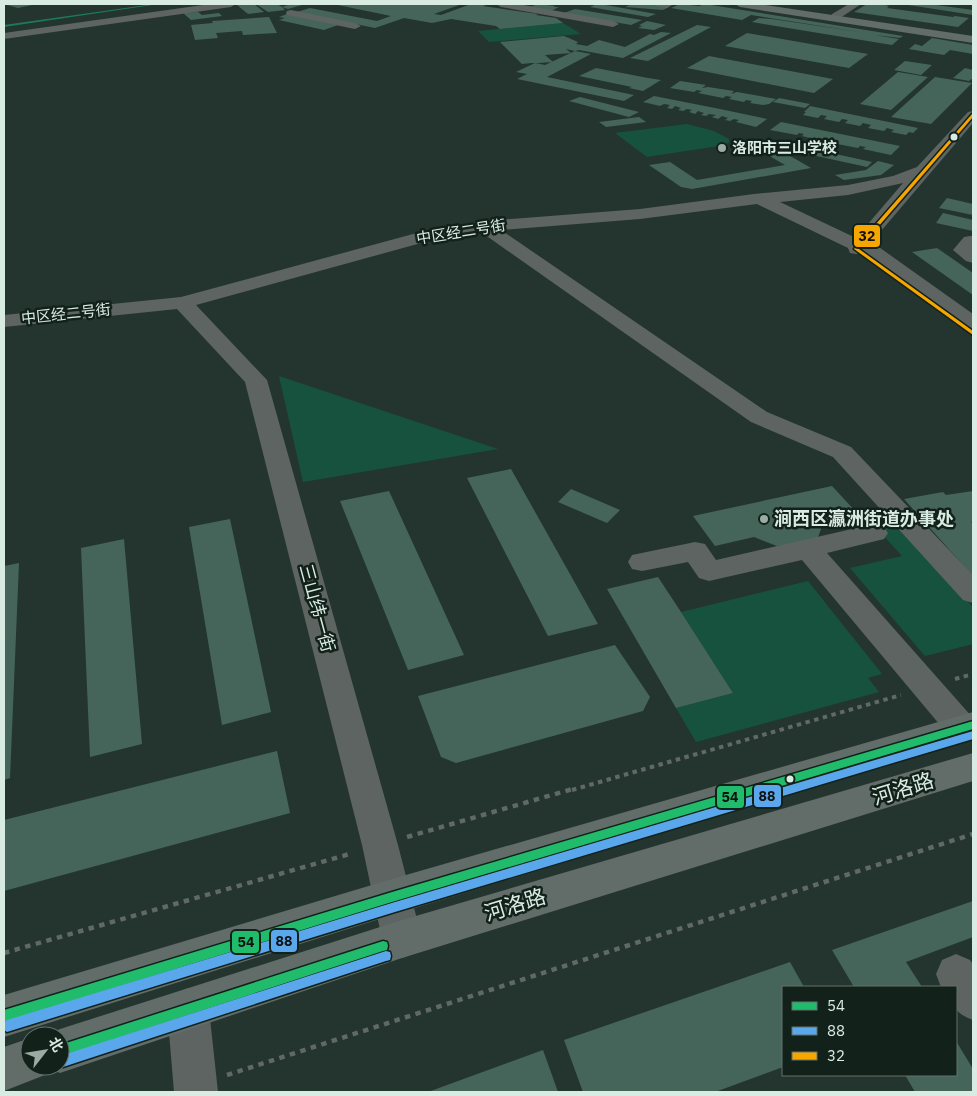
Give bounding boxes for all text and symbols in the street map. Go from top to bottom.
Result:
unlabelled marker [949,132,959,142]
place label: 洛阳市三山学校 [732,138,837,157]
marker: 洛阳市三山学校 [716,142,728,154]
street label: 中区经二号街 [415,215,507,248]
line badge: 32 [853,224,881,248]
text: 32 [859,227,875,245]
street label: 中区经二号街 [20,299,112,328]
place label: 涧西区瀛洲街道办事处 [774,507,954,530]
marker: 涧西区瀛洲街道办事处 [758,513,770,525]
street label: 三山纬一街 [295,561,340,654]
street label: 河洛路 [868,765,937,811]
unlabelled marker [785,774,795,784]
line badge: 88 [753,784,782,808]
line badge: 54 [716,785,745,809]
text: 88 [759,787,775,805]
text: 54 [722,788,738,806]
street label: 河洛路 [480,881,549,927]
line badge: 88 [270,929,298,953]
line badge: 54 [231,930,260,954]
text: 88 [276,932,292,950]
text: 54 [238,933,254,951]
legend [782,986,957,1076]
text: 54 [827,996,845,1015]
text: 88 [827,1021,845,1040]
north arrow [20,1026,70,1076]
text: 北 [45,1034,67,1055]
text: 32 [827,1046,845,1065]

